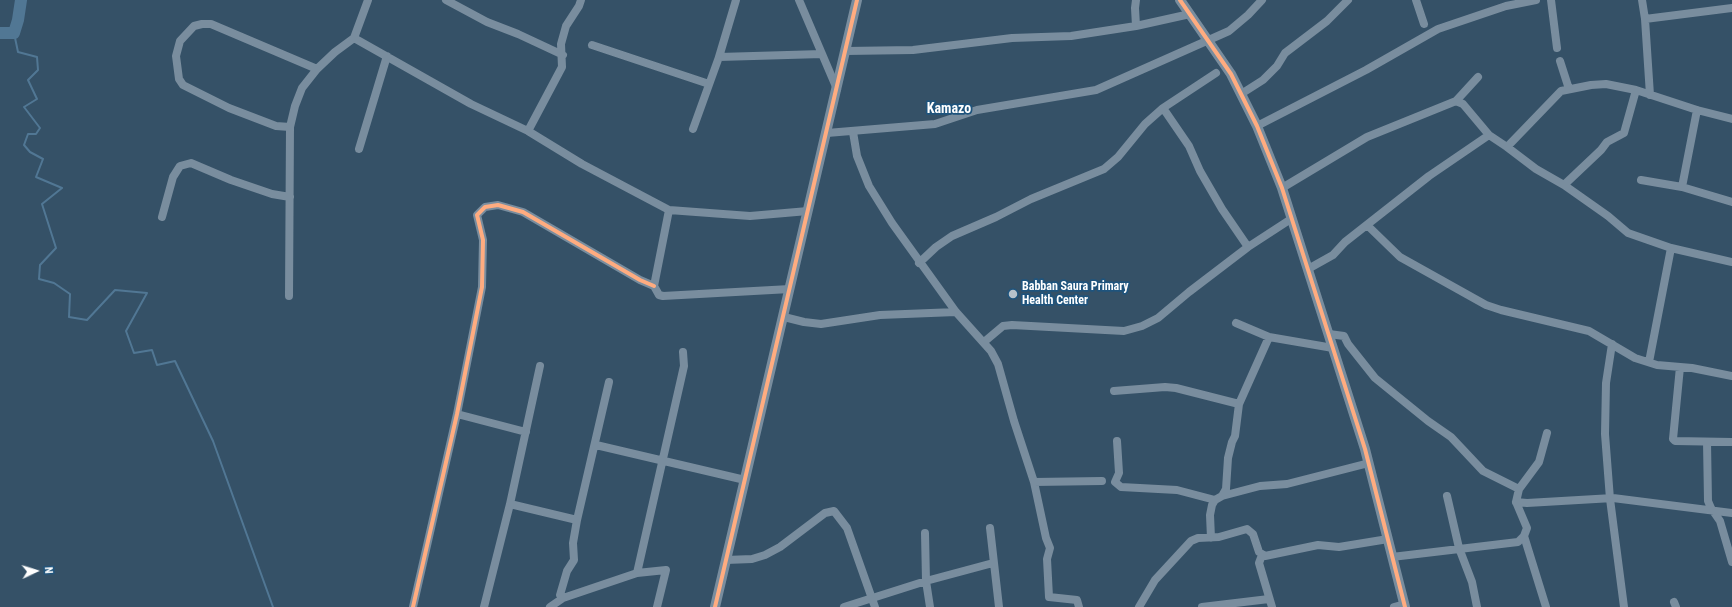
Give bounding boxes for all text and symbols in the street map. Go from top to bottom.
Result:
district label: Kamazo [927,101,971,117]
place label: Babban Saura Primary Health Center [1022,280,1129,308]
marker: Babban Saura Primary Health Center [1007,288,1019,300]
north arrow [16,551,56,591]
text: N [42,566,55,574]

